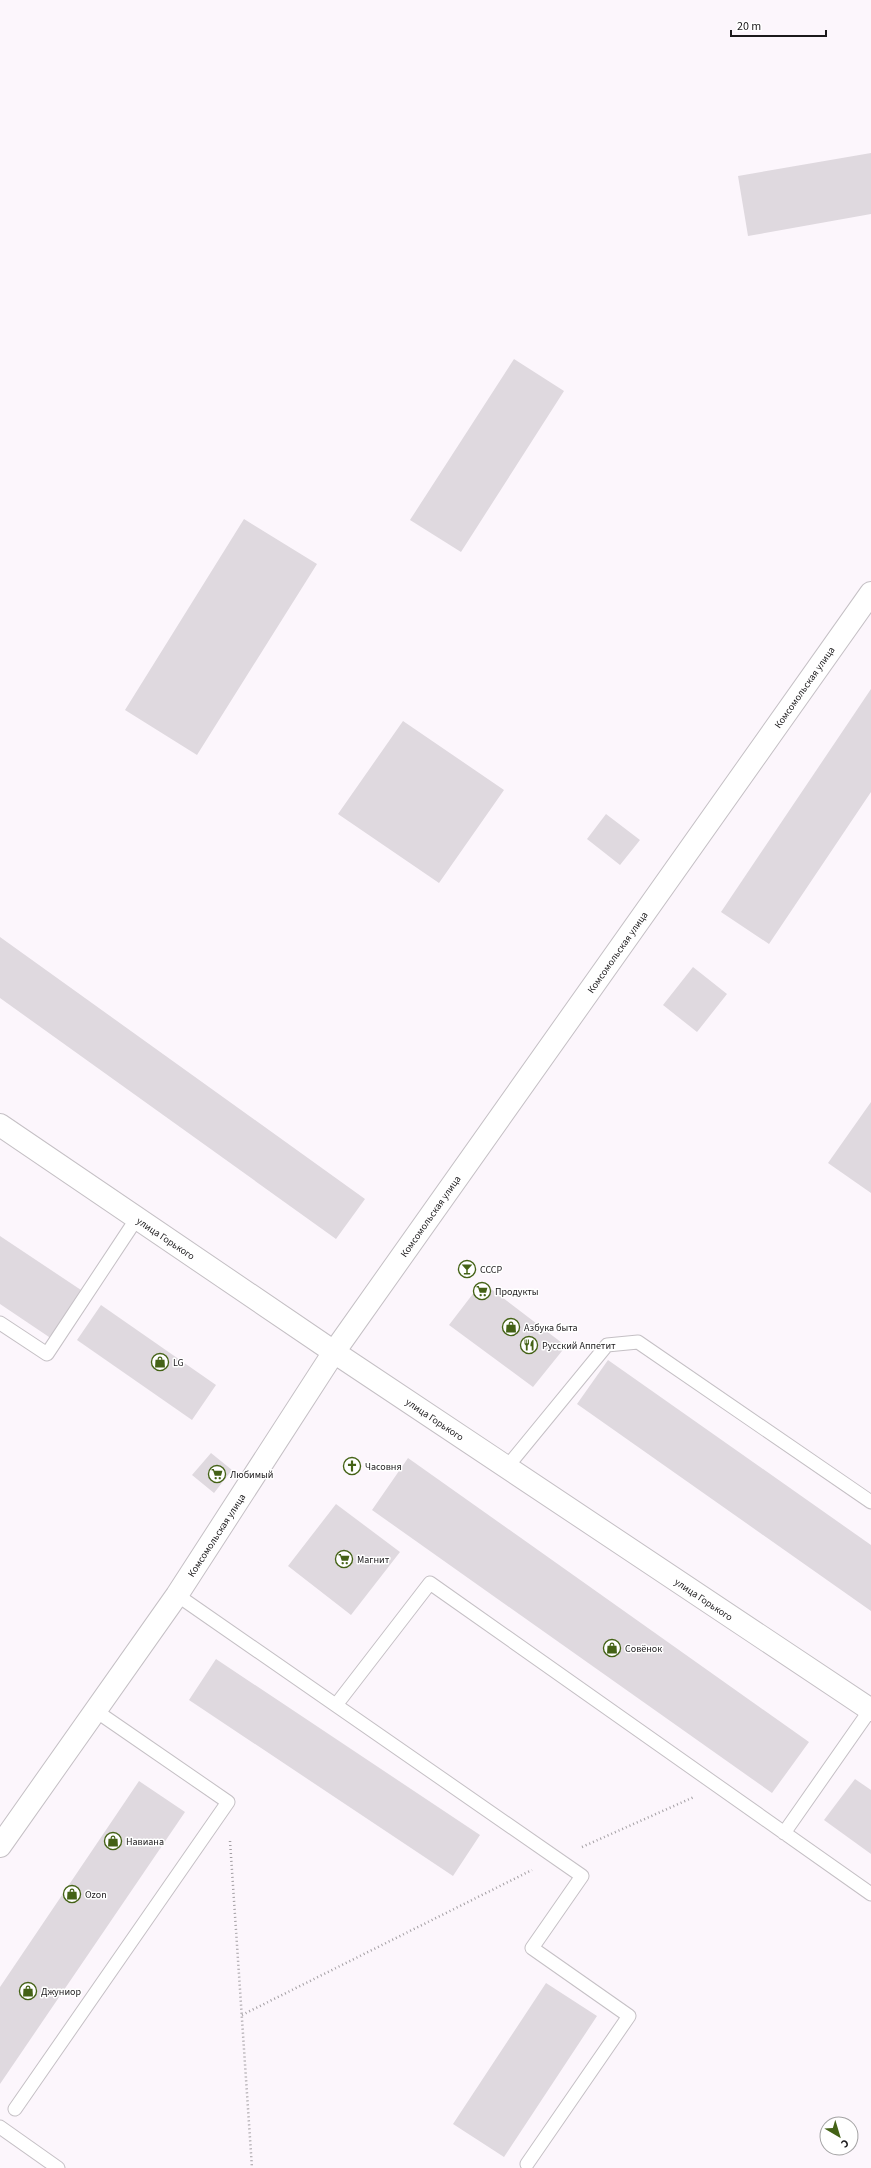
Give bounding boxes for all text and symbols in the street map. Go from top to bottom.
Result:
scale bar [731,12,826,38]
text: 20 m [737,18,761,35]
street label: Комсомольская улица [771,644,838,731]
street label: Комсомольская улица [584,909,651,996]
street label: Комсомольская улица [397,1173,464,1260]
street label: улица Горького [134,1214,197,1263]
bar icon: СССР [457,1259,477,1279]
place label: СССР [480,1263,503,1277]
supermarket icon: Продукты [472,1281,492,1301]
place label: Продукты [495,1285,539,1299]
shop icon: Азбука быта [501,1317,521,1337]
place label: Азбука быта [524,1321,578,1335]
restaurant icon: Русский Аппетит [519,1335,539,1355]
place label: Русский Аппетит [542,1339,616,1353]
shop icon: LG [150,1352,170,1372]
place label: LG [173,1356,184,1370]
street label: улица Горького [403,1395,466,1444]
church icon: Часовня [342,1456,362,1476]
place label: Часовня [365,1460,402,1474]
supermarket icon: Любимый [207,1464,227,1484]
place label: Любимый [230,1468,274,1482]
street label: Комсомольская улица [185,1491,249,1580]
supermarket icon: Магнит [334,1549,354,1569]
place label: Магнит [357,1553,390,1567]
street label: улица Горького [672,1575,735,1624]
shop icon: Совёнок [602,1638,622,1658]
place label: Совёнок [625,1642,662,1656]
shop icon: Навиана [103,1831,123,1851]
place label: Навиана [126,1835,164,1849]
shop icon: Ozon [62,1884,82,1904]
place label: Ozon [85,1888,107,1902]
shop icon: Джуниор [18,1981,38,2001]
place label: Джуниор [41,1985,81,1999]
north arrow [819,2116,859,2156]
text: С [837,2136,852,2152]

